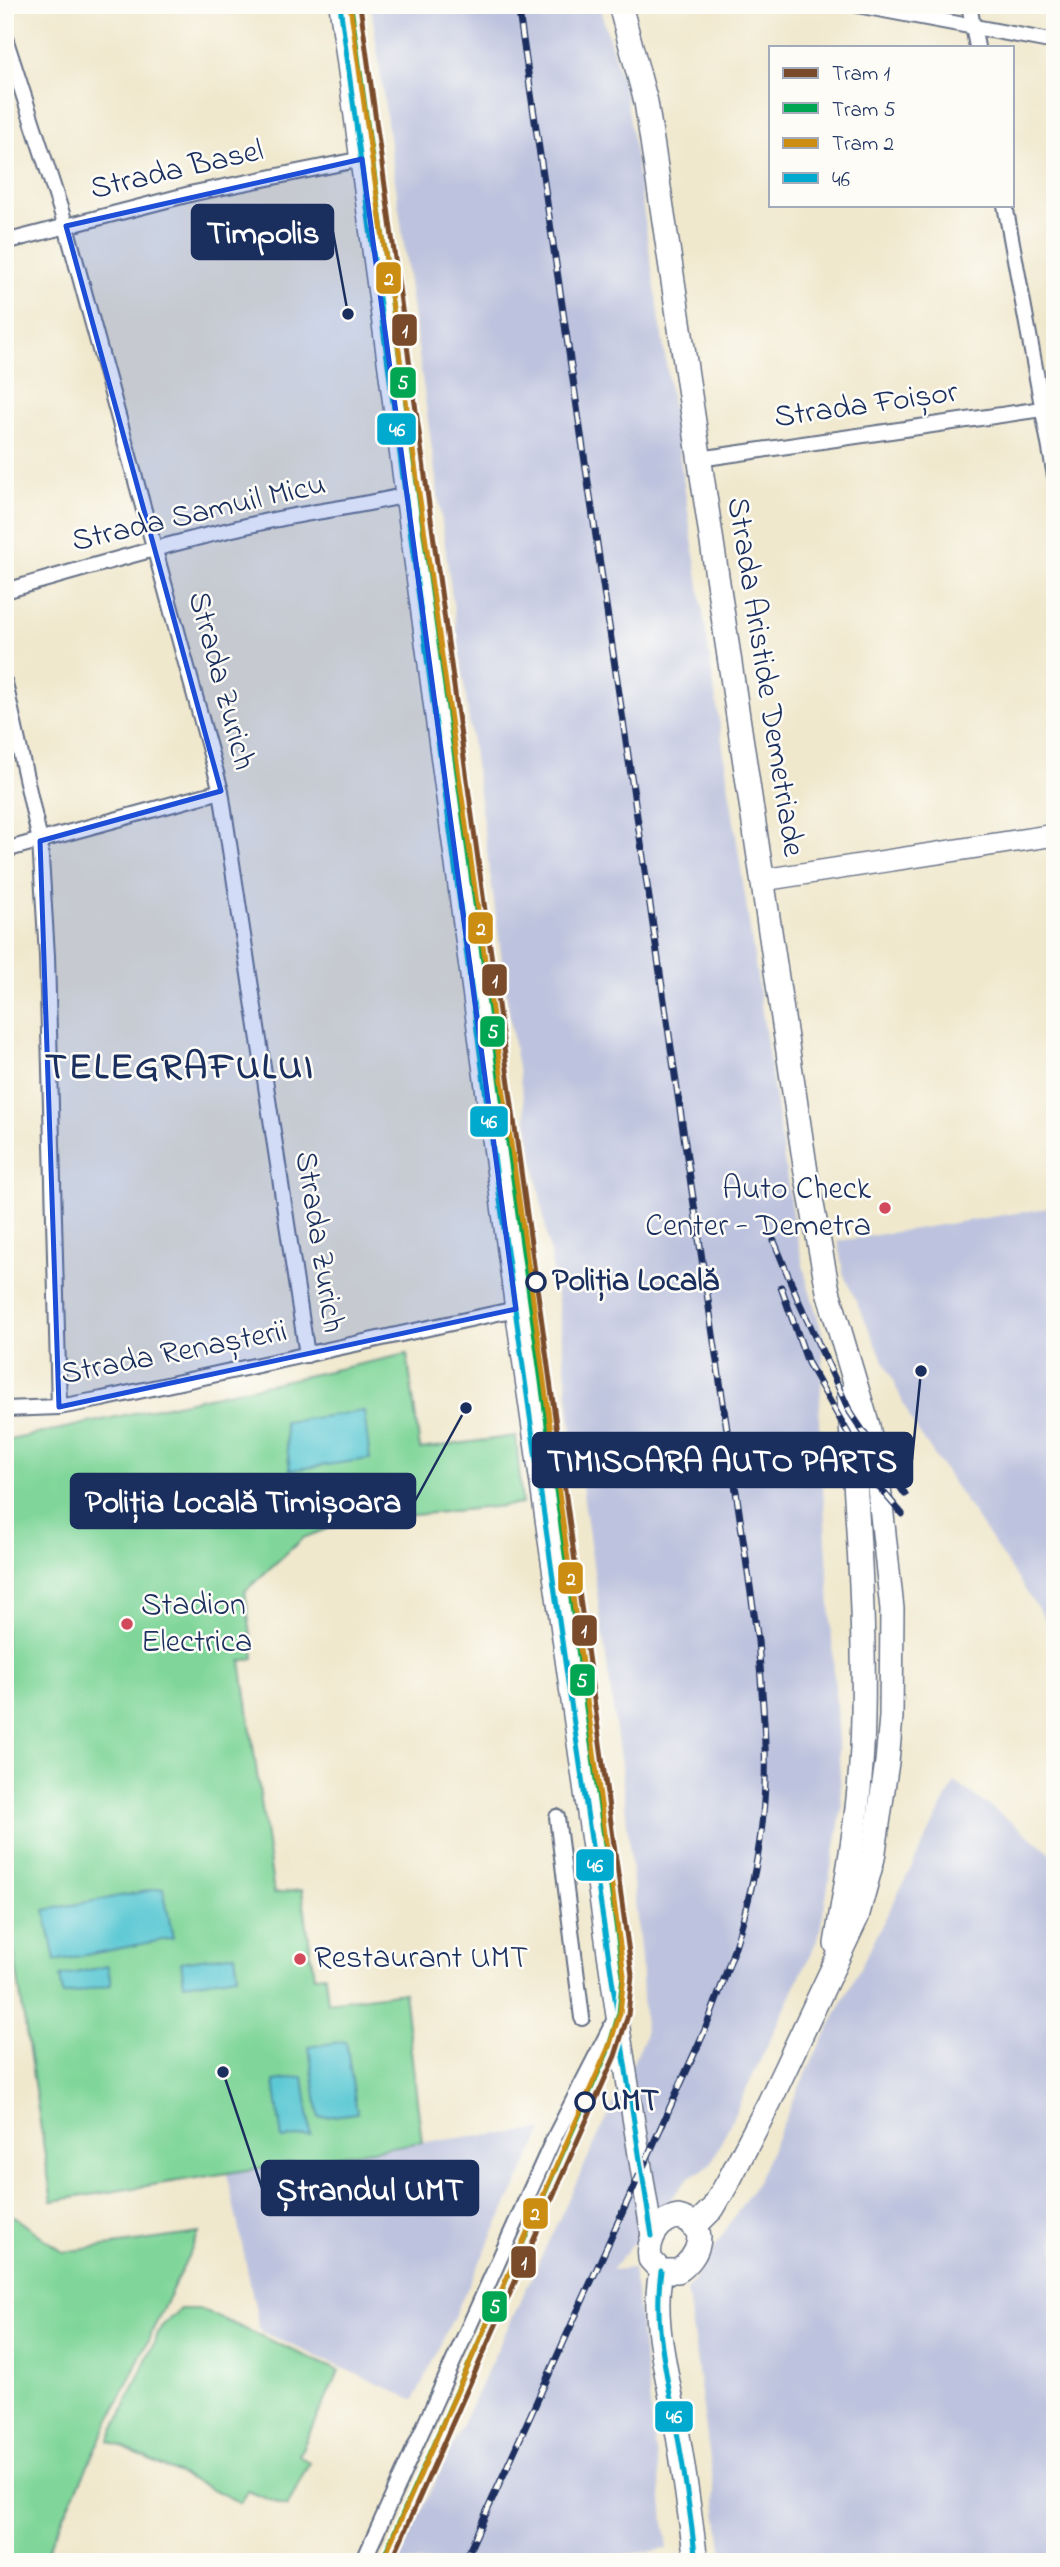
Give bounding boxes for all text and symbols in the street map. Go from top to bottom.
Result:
legend [769,46,1014,206]
text: Tram 1 [832,60,890,90]
text: Tram 5 [832,96,895,126]
street label: Strada Basel [86,128,268,214]
text: Tram 2 [832,130,894,160]
text: 46 [832,166,850,196]
callout: Timpolis [192,205,333,259]
text: Timpolis [207,211,319,259]
line badge: 2 [375,261,402,295]
text: 2 [383,267,394,294]
line badge: 1 [391,313,418,347]
text: 1 [402,319,408,346]
line badge: 5 [389,366,417,399]
street label: Strada Foișor [771,370,961,442]
text: 5 [398,371,409,398]
line badge: 46 [376,412,417,446]
text: 46 [389,418,406,445]
street label: Strada Samuil Micu [67,462,331,566]
street label: Strada Aristide Demetriade [712,494,816,861]
street label: Strada Zurich [174,586,266,776]
line badge: 2 [467,911,494,945]
text: 2 [475,917,486,944]
line badge: 1 [481,963,508,997]
text: 1 [492,969,498,996]
line badge: 5 [479,1015,506,1048]
text: 5 [488,1020,499,1047]
district label: TELEGRAFULUI [45,1041,315,1097]
line badge: 46 [469,1105,509,1138]
text: 46 [481,1110,498,1137]
street label: Strada Zurich [280,1148,356,1336]
place label: Auto Check Center - Demetra [645,1167,872,1251]
marker: Auto Check Center - Demetra [877,1200,893,1216]
place label: Poliția Locală [552,1259,720,1306]
marker: Poliția Locală [526,1272,546,1292]
street label: Strada Renașterii [57,1309,291,1399]
callout: TIMISOARA AUTO PARTS [533,1433,912,1487]
text: TIMISOARA AUTO PARTS [547,1439,897,1487]
callout: Poliția Locală Timișoara [71,1474,415,1528]
text: Poliția Locală Timișoara [85,1480,401,1528]
line badge: 2 [557,1561,584,1595]
text: 2 [565,1567,576,1594]
place label: Stadion Electrica [141,1583,252,1667]
line badge: 1 [571,1614,598,1647]
marker: Stadion Electrica [119,1616,135,1632]
text: 1 [581,1619,587,1646]
line badge: 5 [569,1663,596,1697]
text: 5 [577,1669,588,1696]
line badge: 46 [575,1848,615,1882]
text: 46 [587,1854,604,1881]
place label: Restaurant UMT [314,1936,528,1983]
marker: Restaurant UMT [292,1951,308,1967]
place label: UMT [601,2079,660,2126]
marker: UMT [575,2092,595,2112]
callout: Ștrandul UMT [262,2161,478,2215]
text: Ștrandul UMT [276,2168,464,2216]
line badge: 2 [522,2197,549,2230]
text: 2 [529,2202,540,2229]
line badge: 1 [510,2245,537,2279]
text: 1 [521,2251,527,2278]
line badge: 5 [481,2290,508,2323]
text: 5 [490,2295,501,2322]
line badge: 46 [654,2400,694,2433]
text: 46 [666,2405,683,2432]

